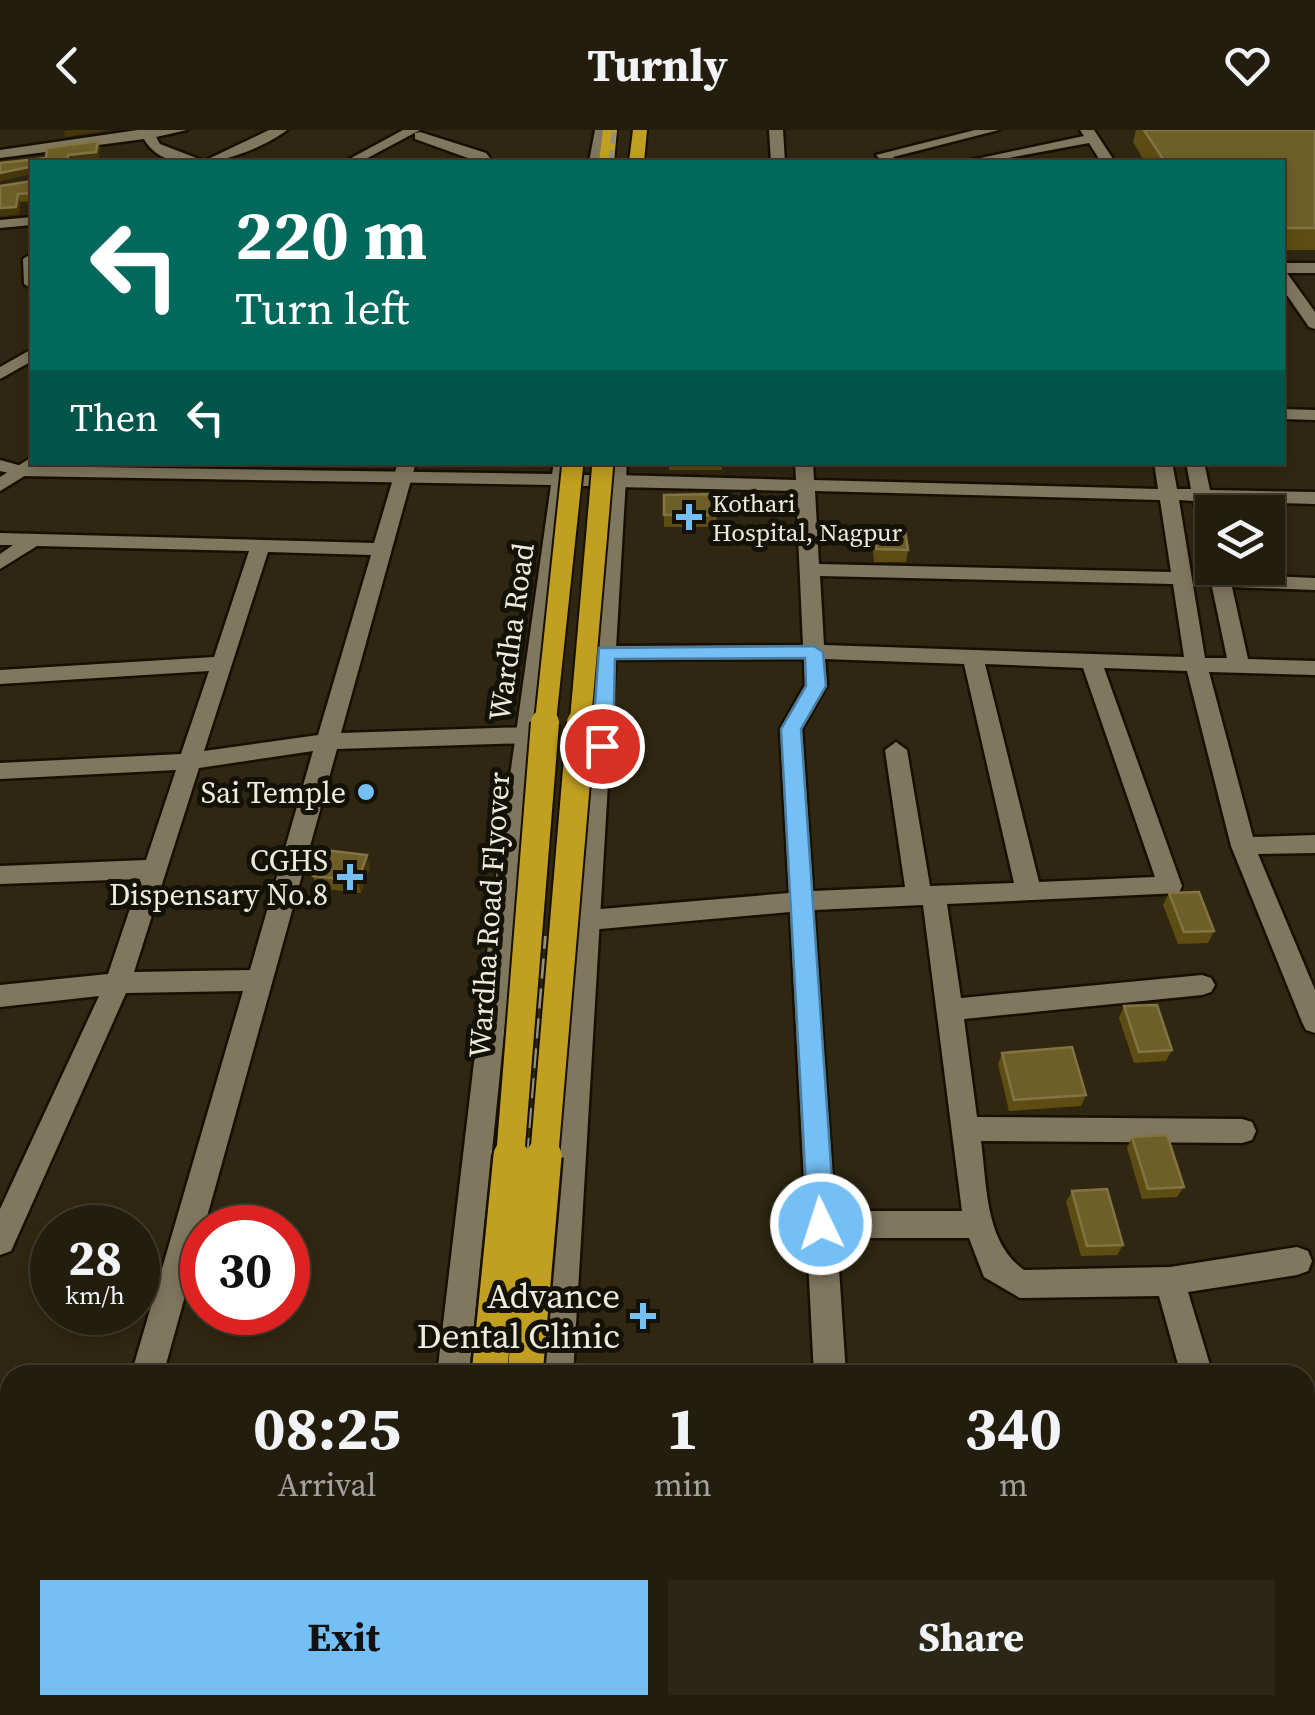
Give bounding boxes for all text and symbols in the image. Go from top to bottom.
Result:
text: Turnly [587,34,728,96]
icon: back [40,38,95,93]
icon: heart [1220,38,1275,93]
text: 220 m [235,186,427,282]
icon: left [70,200,200,330]
text: Turn left [235,277,409,339]
icon: left [178,390,233,445]
text: Then [70,392,158,444]
place label: Kothari Hospital, Nagpur [712,486,903,549]
map controls [1195,495,1285,585]
button: layers [1195,495,1285,585]
marker: Kothari Hospital, Nagpur [676,504,702,530]
street label: Wardha Road [478,540,544,724]
pin [560,704,645,789]
icon: arrive [575,719,630,774]
street label: Wardha Road Flyover [459,770,519,1059]
place label: Sai Temple [201,772,346,813]
marker: Sai Temple [355,781,377,803]
place label: CGHS Dispensary No.8 [109,840,328,915]
marker: CGHS Dispensary No.8 [337,864,363,890]
position arrow [769,1172,873,1276]
speed limit sign: 30 [180,1205,310,1335]
text: 28 [68,1223,122,1292]
place label: Advance Dental Clinic [417,1272,620,1360]
text: km/h [65,1278,125,1312]
marker: Advance Dental Clinic [630,1303,656,1329]
text: 08:25 [253,1387,401,1469]
text: 1 [666,1387,699,1469]
text: 340 [965,1387,1062,1469]
text: Arrival [278,1463,376,1507]
text: min [654,1463,712,1507]
text: m [999,1463,1028,1507]
button: Exit [40,1580,648,1695]
button: Share [668,1580,1275,1695]

